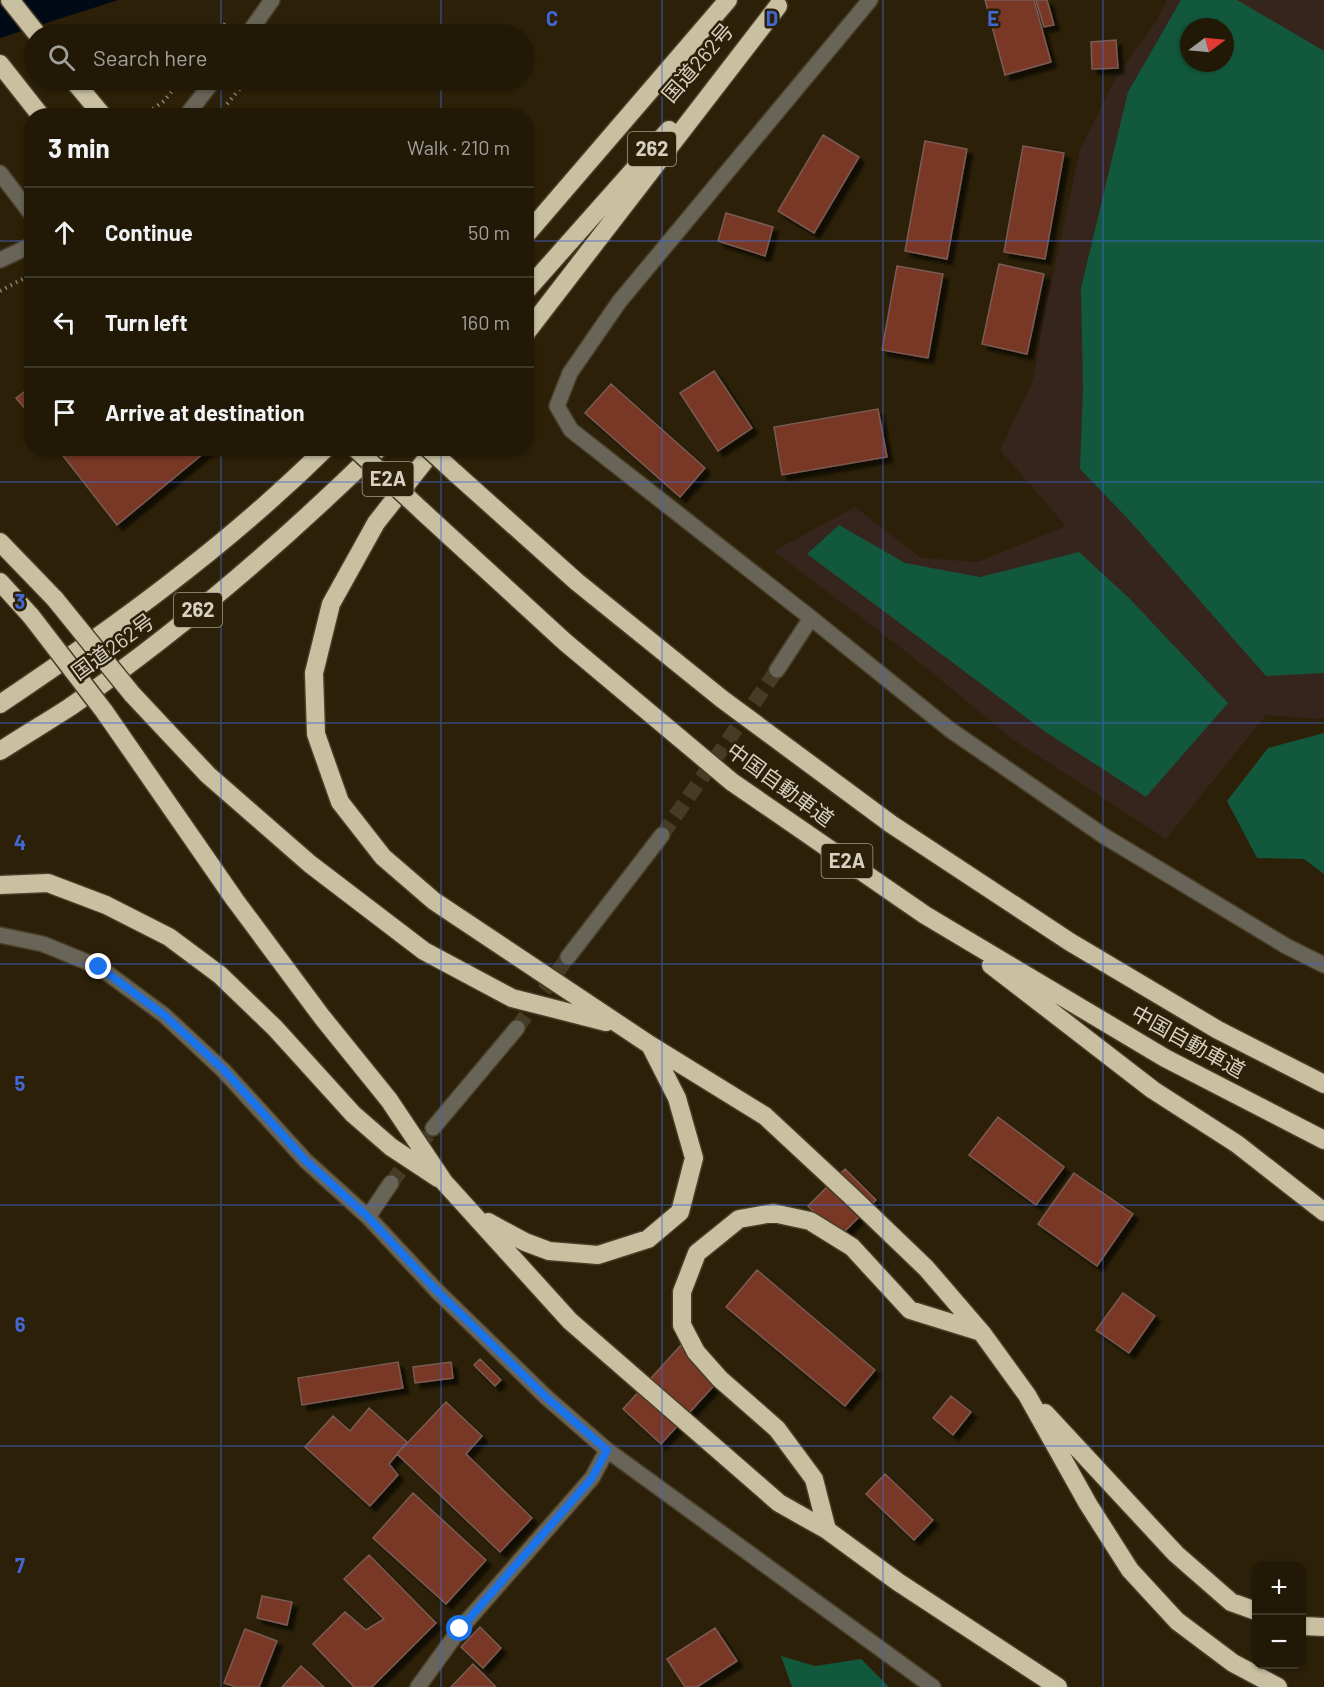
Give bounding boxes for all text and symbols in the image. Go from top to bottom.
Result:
text: C [546,6,558,30]
text: D [766,6,778,30]
text: E [987,6,999,30]
street label: 国道262号 [656,17,738,107]
north arrow [1180,18,1234,72]
search box [24,24,534,90]
icon: search [45,41,78,74]
text: Search here [93,44,207,70]
text: 3 min [48,132,110,163]
road number: 262 [628,132,676,166]
text: Walk · 210 m [407,135,510,159]
icon: ahead [48,216,81,249]
text: Continue [105,219,193,245]
text: 50 m [468,220,510,244]
icon: left [48,306,81,339]
text: Turn left [105,309,188,335]
text: 160 m [461,310,510,334]
icon: arrive [48,396,81,429]
text: Arrive at destination [105,399,304,425]
road number: E2A [362,462,414,496]
text: 3 [15,589,25,613]
road number: 262 [174,593,222,627]
street label: 国道262号 [66,607,158,684]
street label: 中国自動車道 [723,737,839,831]
text: 4 [14,830,26,854]
road number: E2A [822,844,872,878]
route end [85,953,111,979]
street label: 中国自動車道 [1128,999,1250,1082]
text: 5 [15,1071,26,1095]
text: 6 [15,1312,26,1336]
text: 7 [15,1553,25,1577]
map controls [1252,1561,1306,1669]
button: + [1252,1561,1306,1615]
route start [446,1615,472,1641]
button: − [1252,1615,1306,1669]

